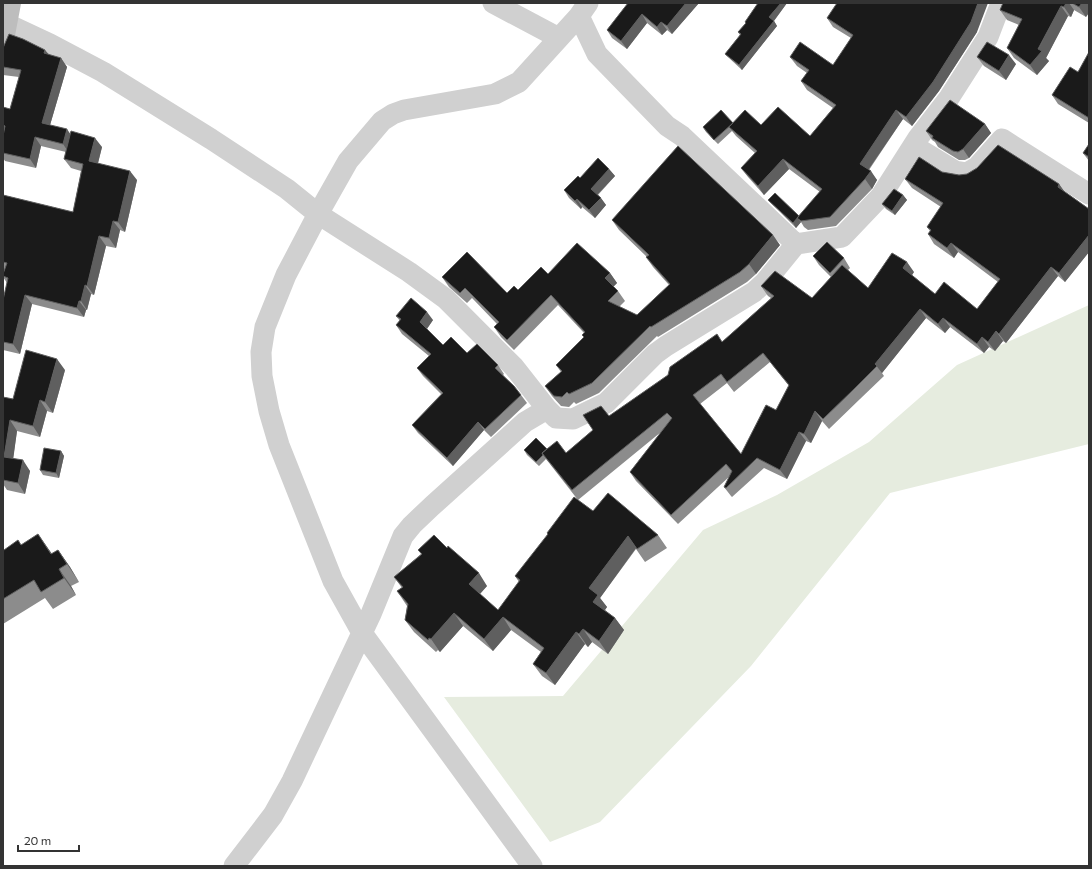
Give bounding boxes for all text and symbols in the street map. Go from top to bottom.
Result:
scale bar [18,827,79,853]
text: 20 m [24,833,51,847]

